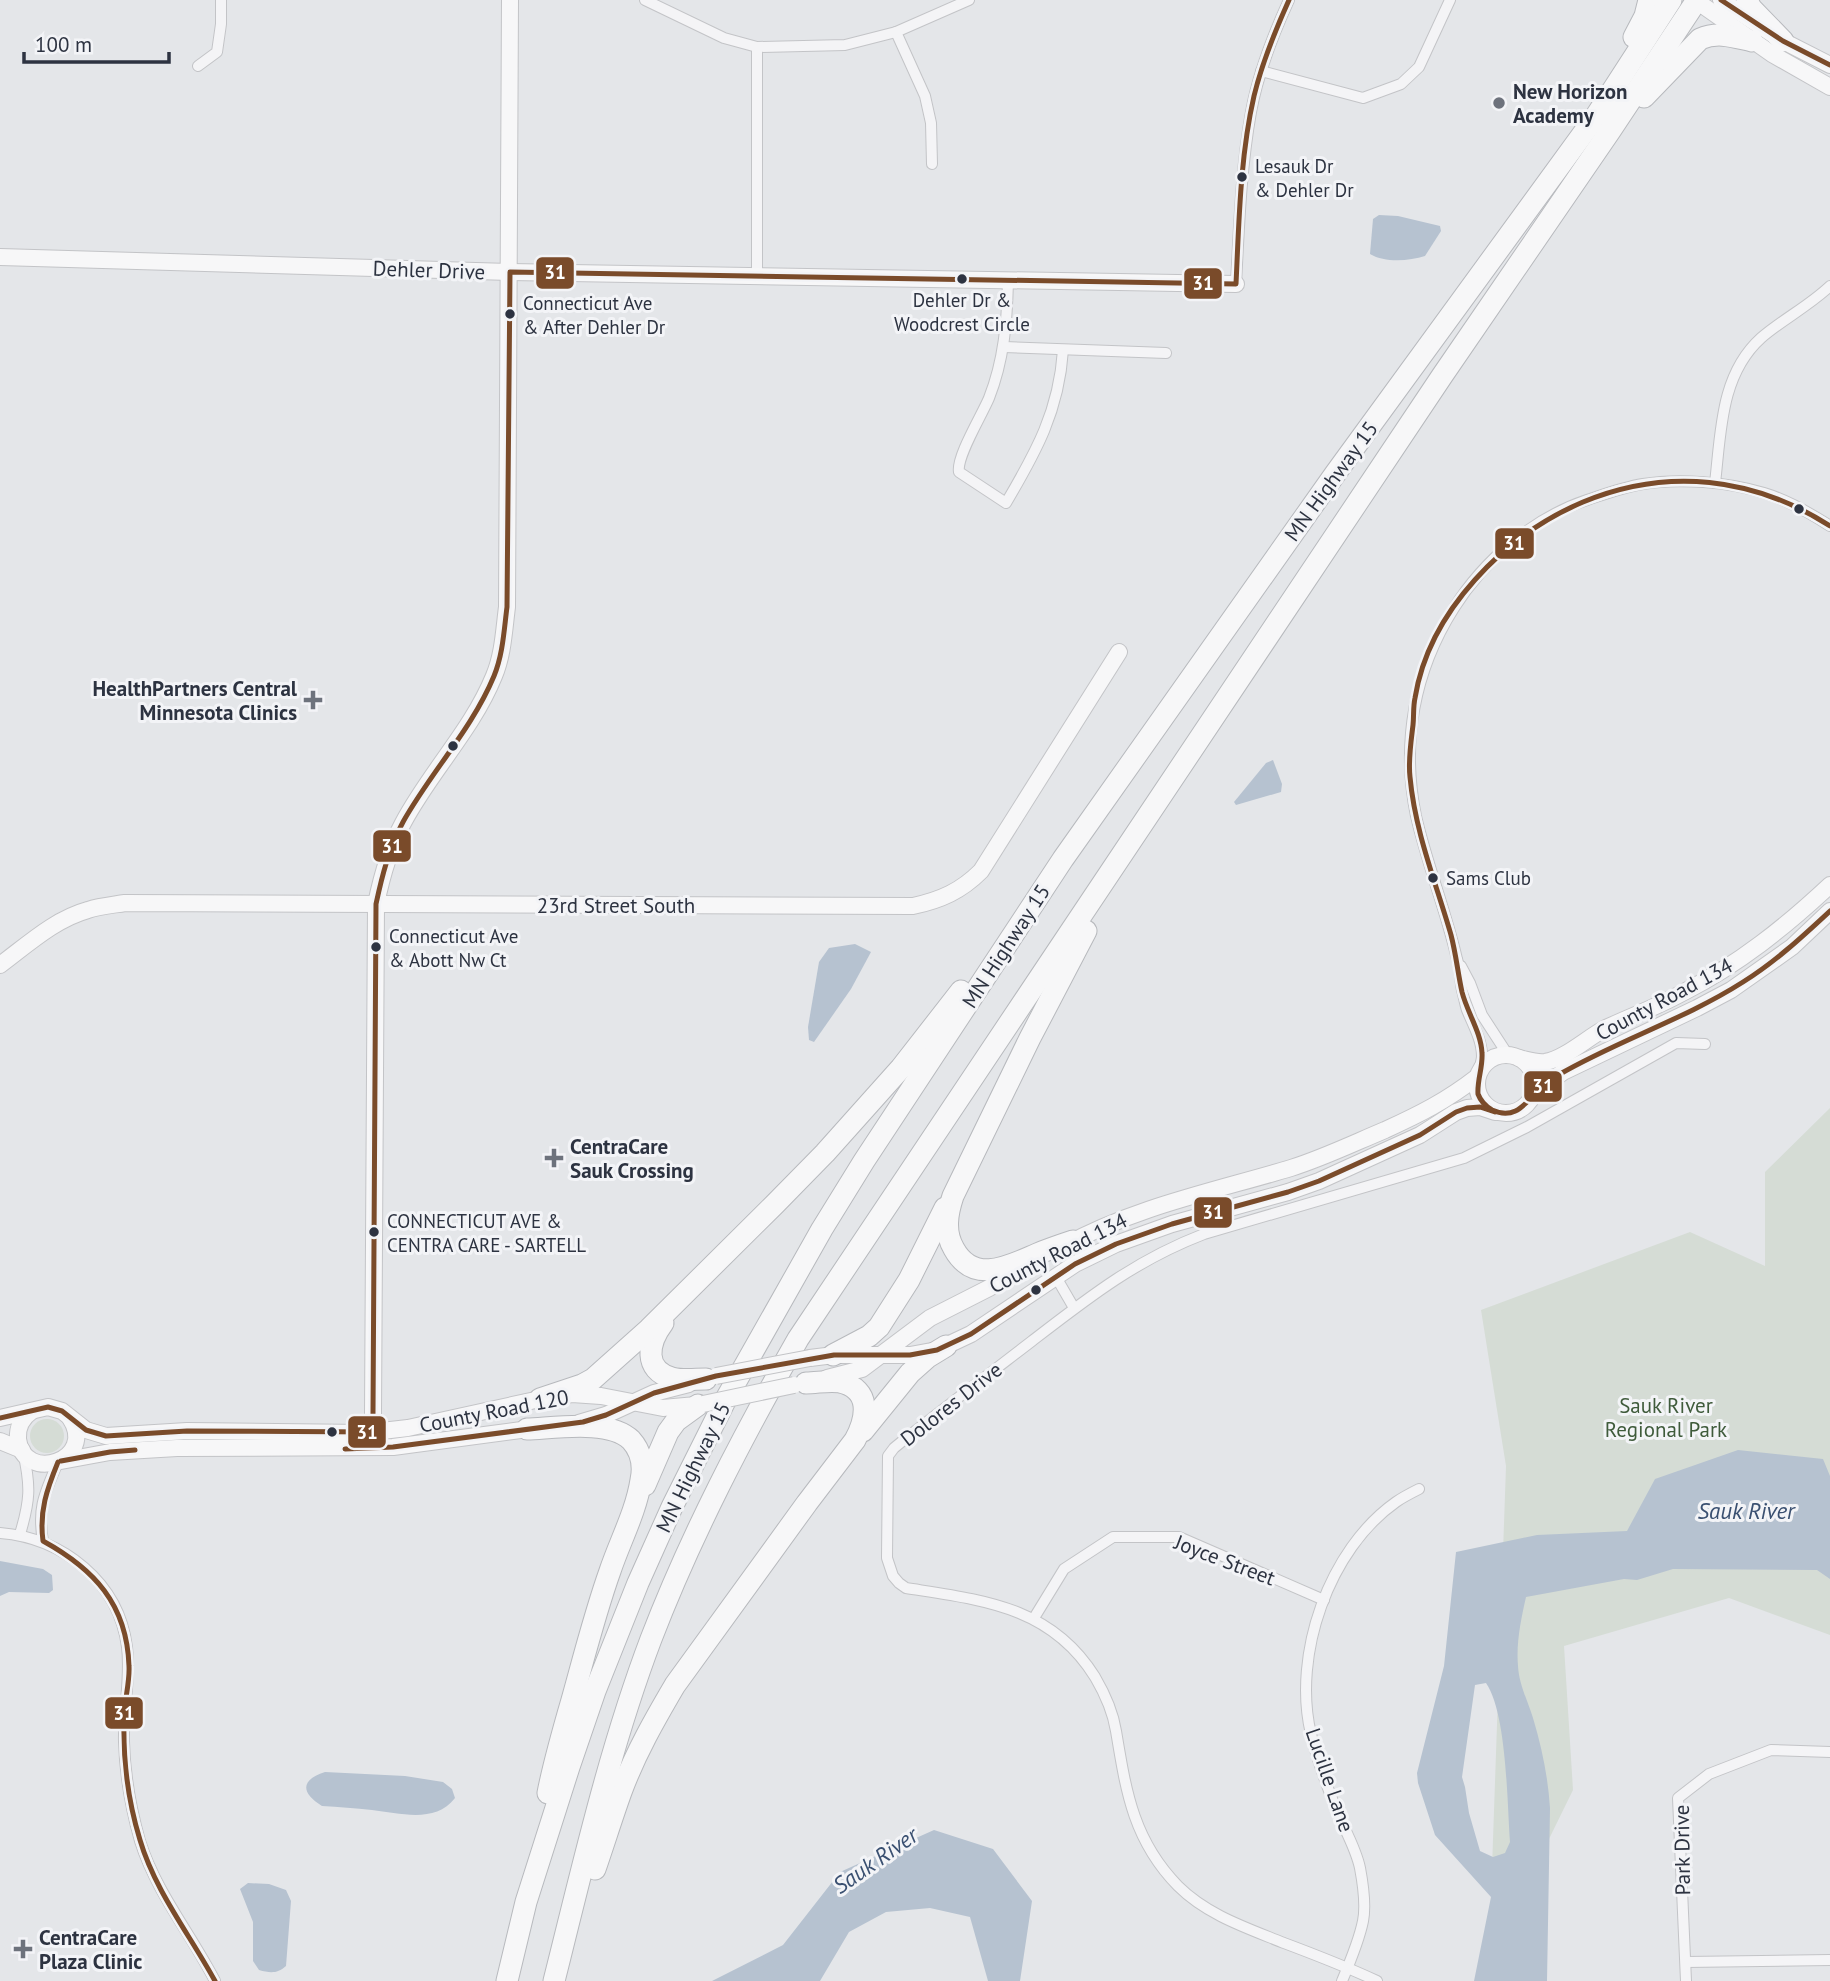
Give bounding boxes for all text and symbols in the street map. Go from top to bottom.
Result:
scale bar [24,21,170,65]
text: 100 m [35,31,92,58]
place label: New Horizon Academy [1513,78,1627,129]
marker: New Horizon Academy [1491,95,1507,111]
place label: Lesauk Dr & Dehler Dr [1255,154,1354,202]
marker: Lesauk Dr & Dehler Dr [1235,170,1249,184]
street label: Dehler Drive [372,255,486,285]
line badge: 31 [535,256,575,290]
text: 31 [544,260,566,284]
line badge: 31 [1183,267,1223,300]
text: 31 [1192,271,1214,295]
marker: Dehler Dr & Woodcrest Circle [955,272,969,286]
place label: Dehler Dr & Woodcrest Circle [894,288,1030,336]
place label: Connecticut Ave & After Dehler Dr [523,291,666,339]
marker: Connecticut Ave & After Dehler Dr [503,307,517,321]
street label: MN Highway 15 [1278,416,1384,546]
unlabelled marker [1792,502,1806,516]
line badge: 31 [1494,527,1535,560]
text: 31 [1503,531,1525,555]
place label: HealthPartners Central Minnesota Clinics [92,675,298,726]
marker: HealthPartners Central Minnesota Clinics [303,690,323,710]
unlabelled marker [446,739,460,753]
line badge: 31 [372,829,412,863]
text: 31 [381,834,403,858]
place label: Sams Club [1446,866,1531,890]
marker: Sams Club [1426,871,1440,885]
street label: MN Highway 15 [956,879,1056,1013]
street label: 23rd Street South [537,892,695,919]
place label: Connecticut Ave & Abott Nw Ct [389,924,518,972]
marker: Connecticut Ave & Abott Nw Ct [369,940,383,954]
street label: County Road 134 [1591,952,1737,1046]
line badge: 31 [1523,1070,1563,1103]
text: 31 [1532,1074,1554,1098]
place label: CentraCare Sauk Crossing [570,1133,694,1184]
marker: CentraCare Sauk Crossing [544,1148,564,1168]
line badge: 31 [1193,1196,1233,1229]
text: 31 [1202,1200,1224,1224]
street label: County Road 134 [984,1207,1132,1299]
place label: CONNECTICUT AVE & CENTRA CARE - SARTELL [387,1209,586,1257]
marker: CONNECTICUT AVE & CENTRA CARE - SARTELL [367,1225,381,1239]
unlabelled marker [1029,1283,1043,1297]
street label: Dolores Drive [895,1356,1007,1452]
street label: County Road 120 [417,1383,571,1439]
park label: Sauk River Regional Park [1605,1392,1727,1443]
street label: MN Highway 15 [650,1397,736,1537]
line badge: 31 [347,1415,387,1449]
text: 31 [356,1420,378,1444]
unlabelled marker [325,1425,339,1439]
water label: Sauk River [1697,1496,1796,1525]
street label: Joyce Street [1170,1528,1279,1592]
line badge: 31 [104,1696,144,1730]
text: 31 [113,1701,135,1725]
street label: Lucille Lane [1300,1724,1360,1836]
street label: Park Drive [1668,1804,1696,1896]
water label: Sauk River [827,1819,924,1900]
place label: CentraCare Plaza Clinic [39,1924,142,1975]
marker: CentraCare Plaza Clinic [13,1939,33,1959]

